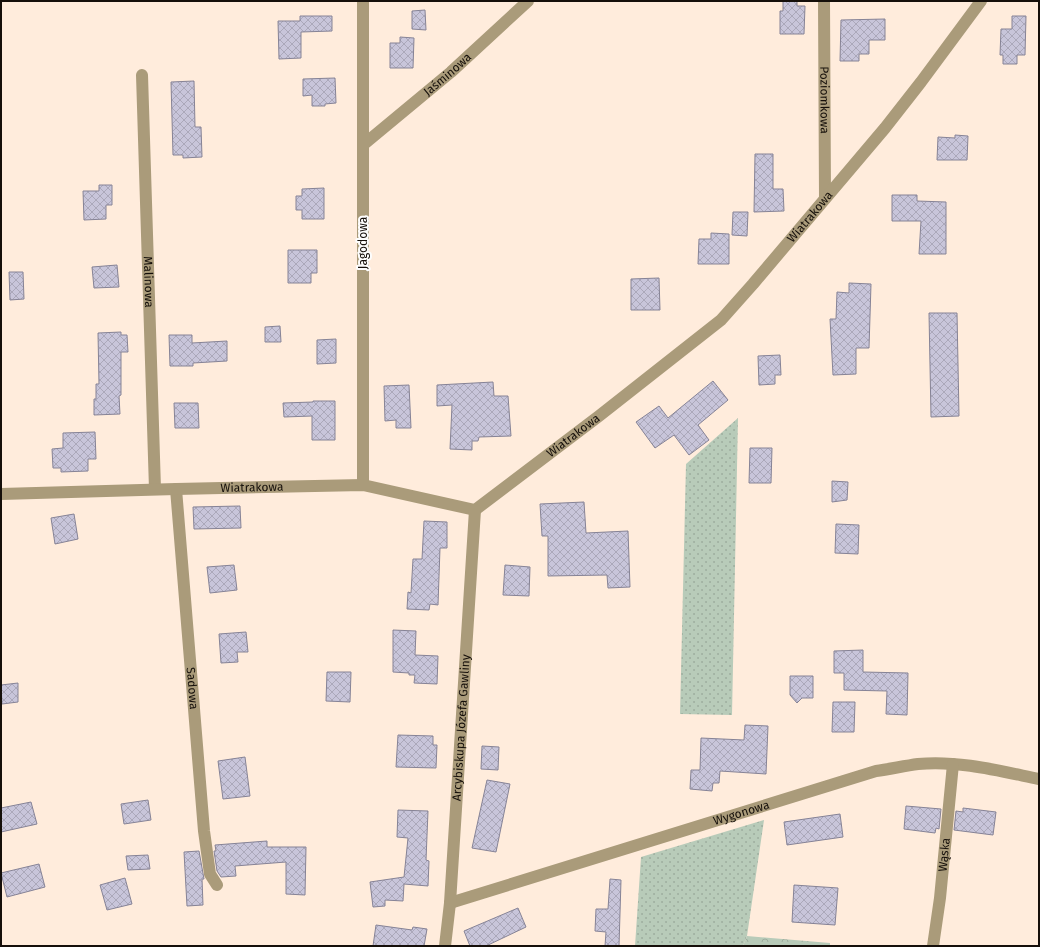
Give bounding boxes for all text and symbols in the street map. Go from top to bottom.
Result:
street label: Jaśminowa [421,50,474,99]
street label: Poziomkowa [817,66,832,134]
street label: Wiatrakowa [784,188,836,245]
street label: Jagodowa [356,217,370,269]
street label: Malinowa [141,256,156,308]
street label: Wiatrakowa [544,411,602,460]
street label: Wiatrakowa [220,480,284,495]
street label: Arcybiskupa Józefa Gawliny [450,654,473,801]
street label: Sadowa [184,667,201,710]
street label: Wygonowa [712,797,771,828]
street label: Wąska [936,837,953,872]

